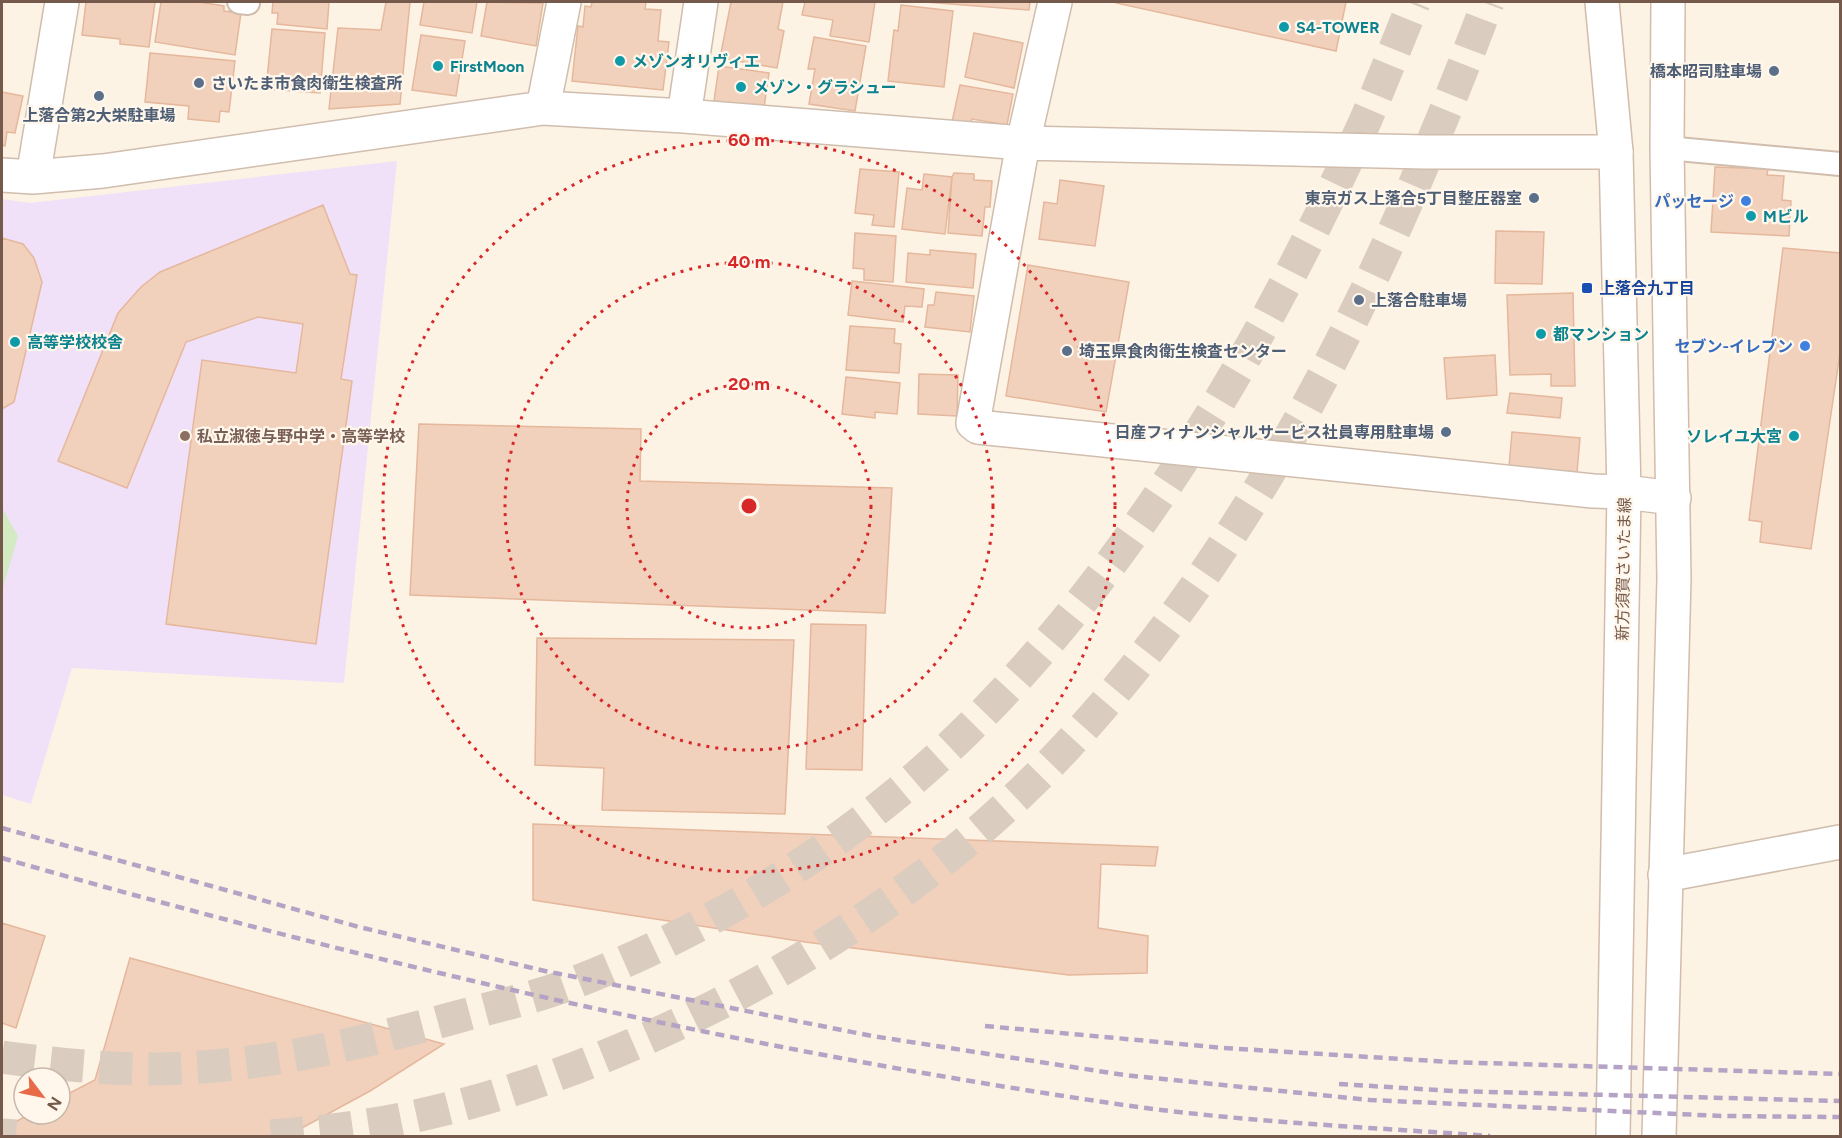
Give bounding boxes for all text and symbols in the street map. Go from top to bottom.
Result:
place label: S4-TOWER [1296,18,1380,37]
marker: S4-TOWER [1277,20,1291,34]
place label: メゾンオリヴィエ [632,52,760,71]
marker: メゾンオリヴィエ [613,54,627,68]
place label: FirstMoon [450,57,524,76]
marker: FirstMoon [431,59,445,73]
place label: 橋本昭司駐車場 [1650,62,1762,81]
marker: 橋本昭司駐車場 [1767,64,1781,78]
place label: さいたま市食肉衛生検査所 [211,74,403,93]
marker: さいたま市食肉衛生検査所 [192,76,206,90]
place label: メゾン・グラシュー [753,78,897,97]
marker: メゾン・グラシュー [734,80,748,94]
marker: 上落合第2大栄駐車場 [92,89,106,103]
place label: 上落合第2大栄駐車場 [22,106,176,125]
text: 60 m [728,129,770,151]
place label: 東京ガス上落合5丁目整圧器室 [1305,189,1522,208]
marker: 東京ガス上落合5丁目整圧器室 [1527,191,1541,205]
place label: パッセージ [1654,192,1734,211]
marker: パッセージ [1739,194,1753,208]
place label: Mビル [1763,207,1809,226]
marker: Mビル [1744,209,1758,223]
text: 40 m [727,251,771,273]
place label: 上落合九丁目 [1599,279,1695,298]
marker: 上落合九丁目 [1580,281,1594,295]
place label: 上落合駐車場 [1371,291,1467,310]
marker: 上落合駐車場 [1352,293,1366,307]
place label: 都マンション [1553,325,1649,344]
marker: 都マンション [1534,327,1548,341]
place label: 高等学校校舎 [27,333,123,352]
marker: 高等学校校舎 [8,335,22,349]
place label: セブン-イレブン [1674,337,1793,356]
marker: セブン-イレブン [1798,339,1812,353]
place label: 埼玉県食肉衛生検査センター [1079,342,1287,361]
marker: 埼玉県食肉衛生検査センター [1060,344,1074,358]
text: 20 m [728,373,770,395]
place label: 日産フィナンシャルサービス社員専用駐車場 [1114,423,1434,442]
marker: 日産フィナンシャルサービス社員専用駐車場 [1439,425,1453,439]
place label: 私立淑徳与野中学・高等学校 [197,427,405,446]
place label: ソレイユ大宮 [1686,427,1782,446]
marker: 私立淑徳与野中学・高等学校 [178,429,192,443]
marker: ソレイユ大宮 [1787,429,1801,443]
centre of rings [739,496,759,516]
street label: 新方須賀さいたま線 [1613,497,1634,641]
north arrow [12,1066,72,1126]
text: N [43,1093,66,1114]

